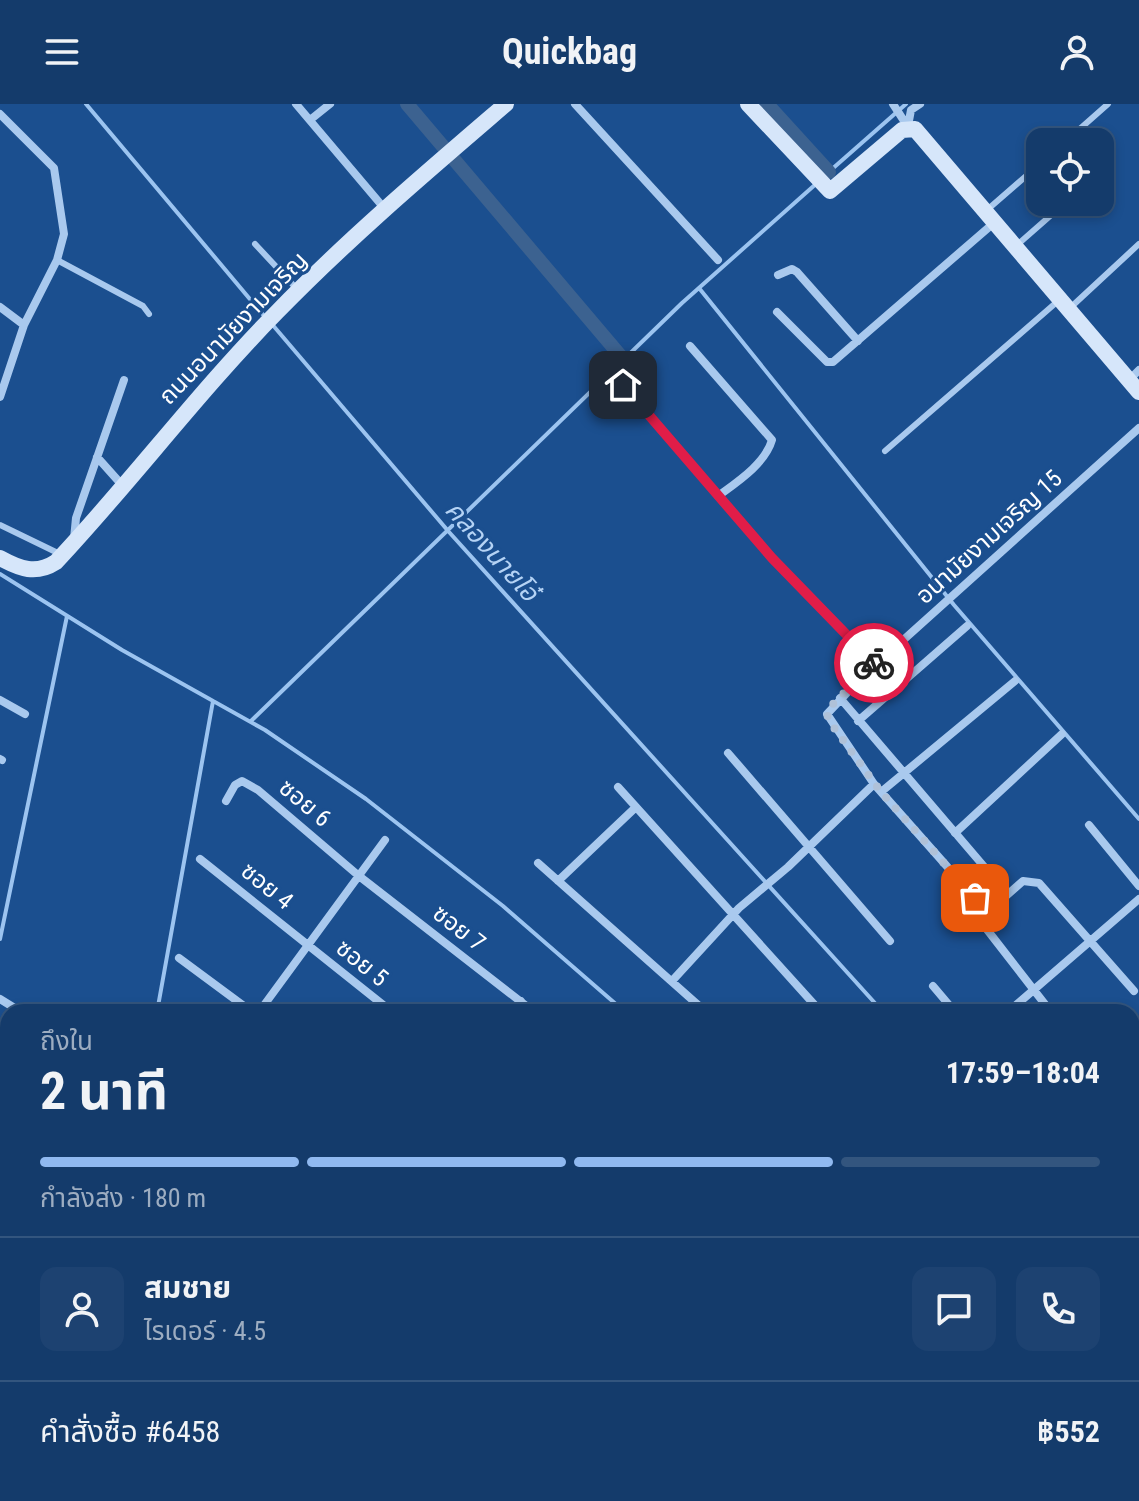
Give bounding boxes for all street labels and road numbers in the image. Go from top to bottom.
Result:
street label: ถนนอนามัยงามเจริญ [153,246,313,410]
street label: อนามัยงามเจริญ 15 [910,464,1068,610]
street label: ซอย 6 [274,773,336,833]
street label: ซอย 4 [235,857,299,915]
street label: ซอย 7 [427,899,491,957]
street label: ซอย 5 [330,934,394,992]

